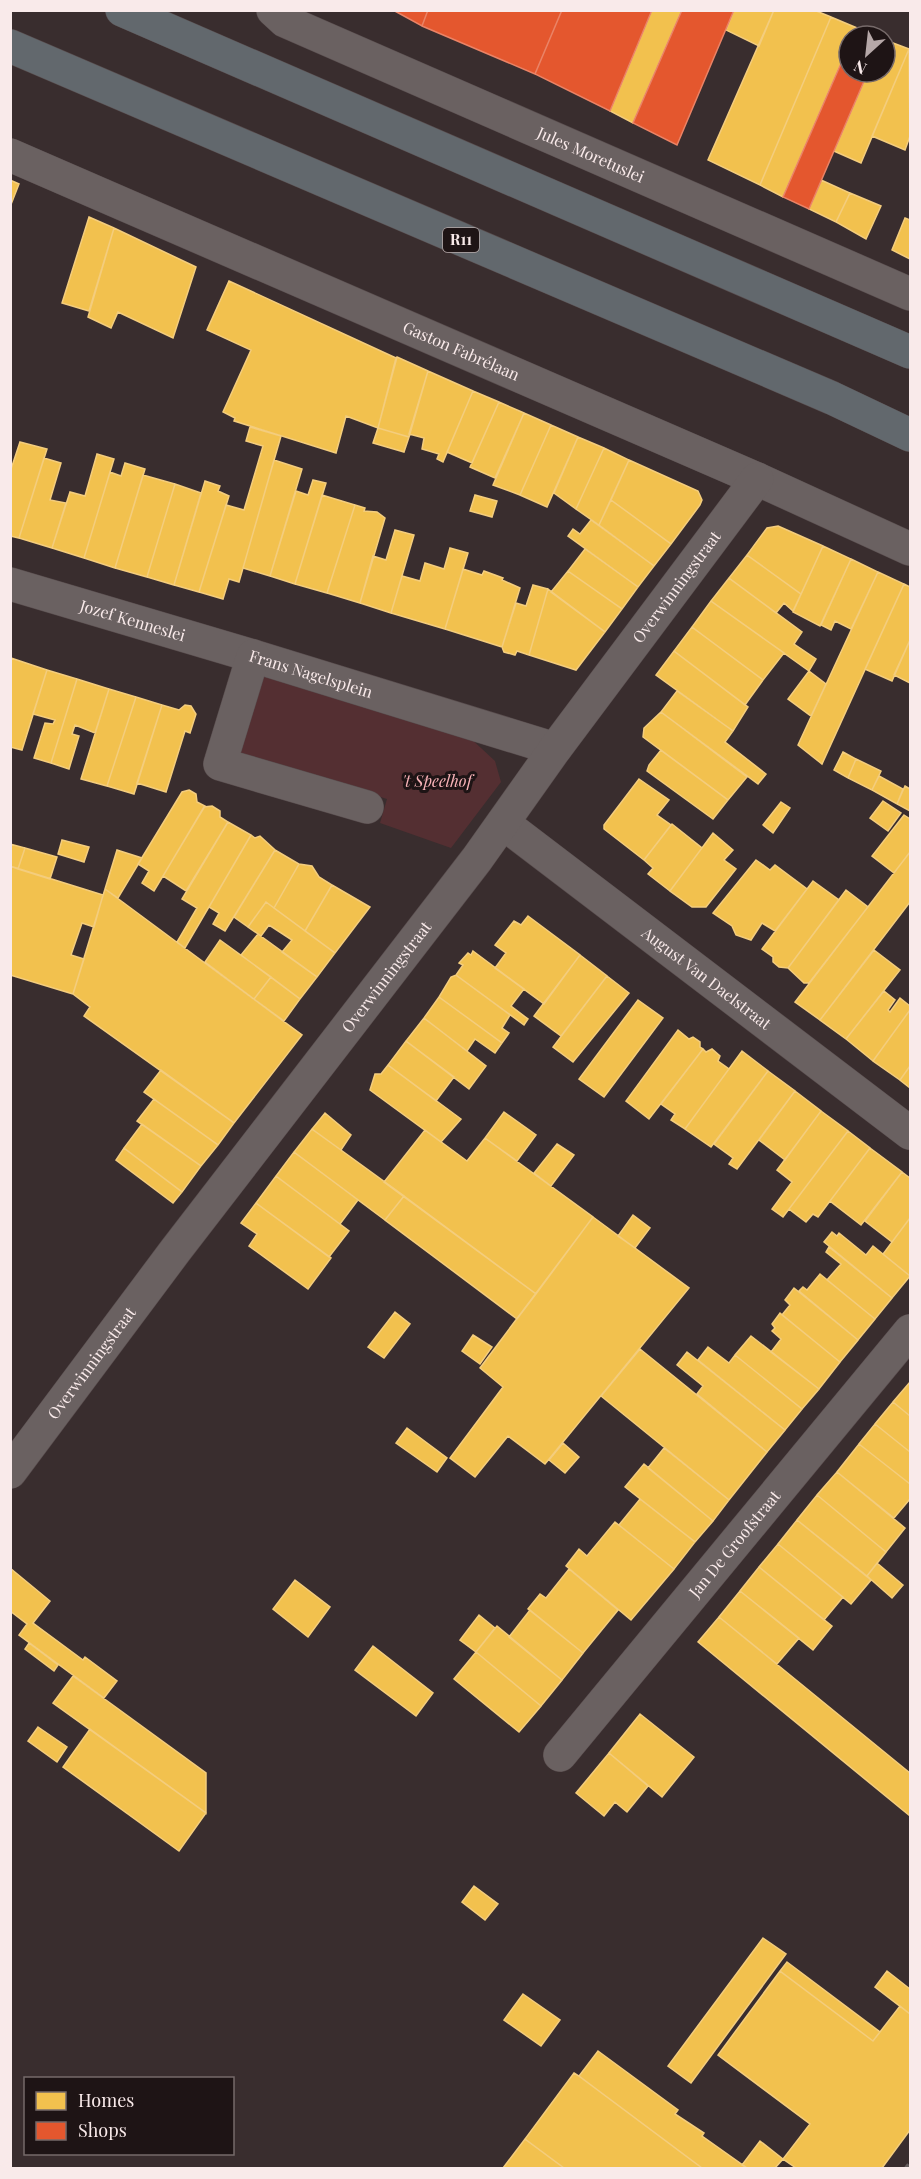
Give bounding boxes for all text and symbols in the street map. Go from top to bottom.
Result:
north arrow [837,24,897,84]
text: N [850,56,870,80]
street label: Jules Moretuslei [533,121,648,187]
road number: R11 [443,228,479,252]
street label: Gaston Fabrélaan [400,316,524,385]
street label: Overwinningstraat [627,526,725,647]
street label: Jozef Kenneslei [77,594,188,646]
street label: Frans Nagelsplein [247,644,376,702]
park label: 't Speelhof [402,770,475,791]
street label: Overwinningstraat [336,916,436,1036]
street label: August Van Daelstraat [637,921,776,1034]
street label: Overwinningstraat [42,1302,140,1423]
street label: Jan De Groofstraat [683,1485,785,1602]
legend [24,2077,234,2155]
text: Homes [78,2088,134,2112]
text: Shops [78,2118,127,2142]

